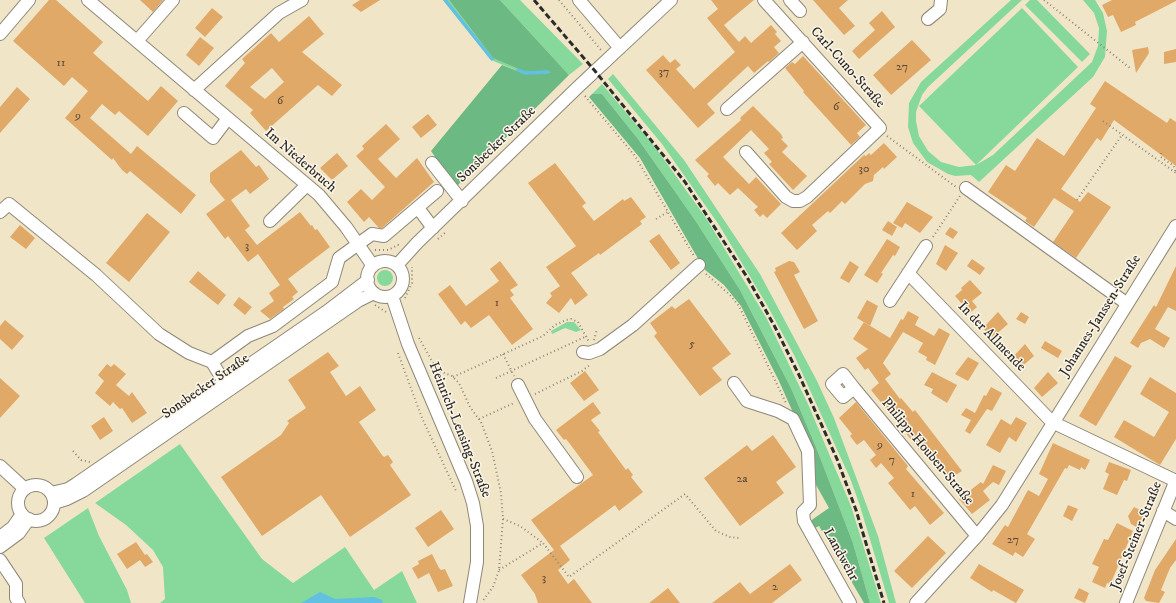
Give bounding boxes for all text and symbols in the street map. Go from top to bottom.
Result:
street label: Carl-Cuno-Straße [806,24,888,112]
house number: 11 [57,57,65,71]
house number: 27 [896,61,908,75]
house number: 37 [659,66,669,80]
house number: 6 [277,95,283,109]
house number: 6 [833,101,839,115]
street label: Sonsbecker Straße [454,103,540,187]
house number: 9 [75,110,81,124]
street label: Im Niederbruch [261,125,339,197]
house number: 30 [859,163,869,177]
house number: 3 [245,240,249,254]
street label: Johannes-Janssen-Straße [1057,252,1145,380]
house number: 1 [495,297,499,311]
street label: In der Allmende [953,299,1029,375]
house number: 5 [689,338,695,352]
street label: Sonsbecker Straße [159,351,253,423]
street label: Heinrich-Lensing-Straße [424,360,494,500]
street label: Philipp-Houben-Straße [877,395,977,509]
house number: 9 [877,439,883,453]
house number: 7 [889,454,895,468]
house number: 2a [737,473,747,487]
street label: Josef-Steiner-Straße [1108,479,1166,593]
house number: 1 [911,488,915,502]
street label: Landwehr [819,526,861,584]
house number: 27 [1007,534,1019,548]
house number: 3 [542,572,546,586]
house number: 2 [772,581,778,595]

